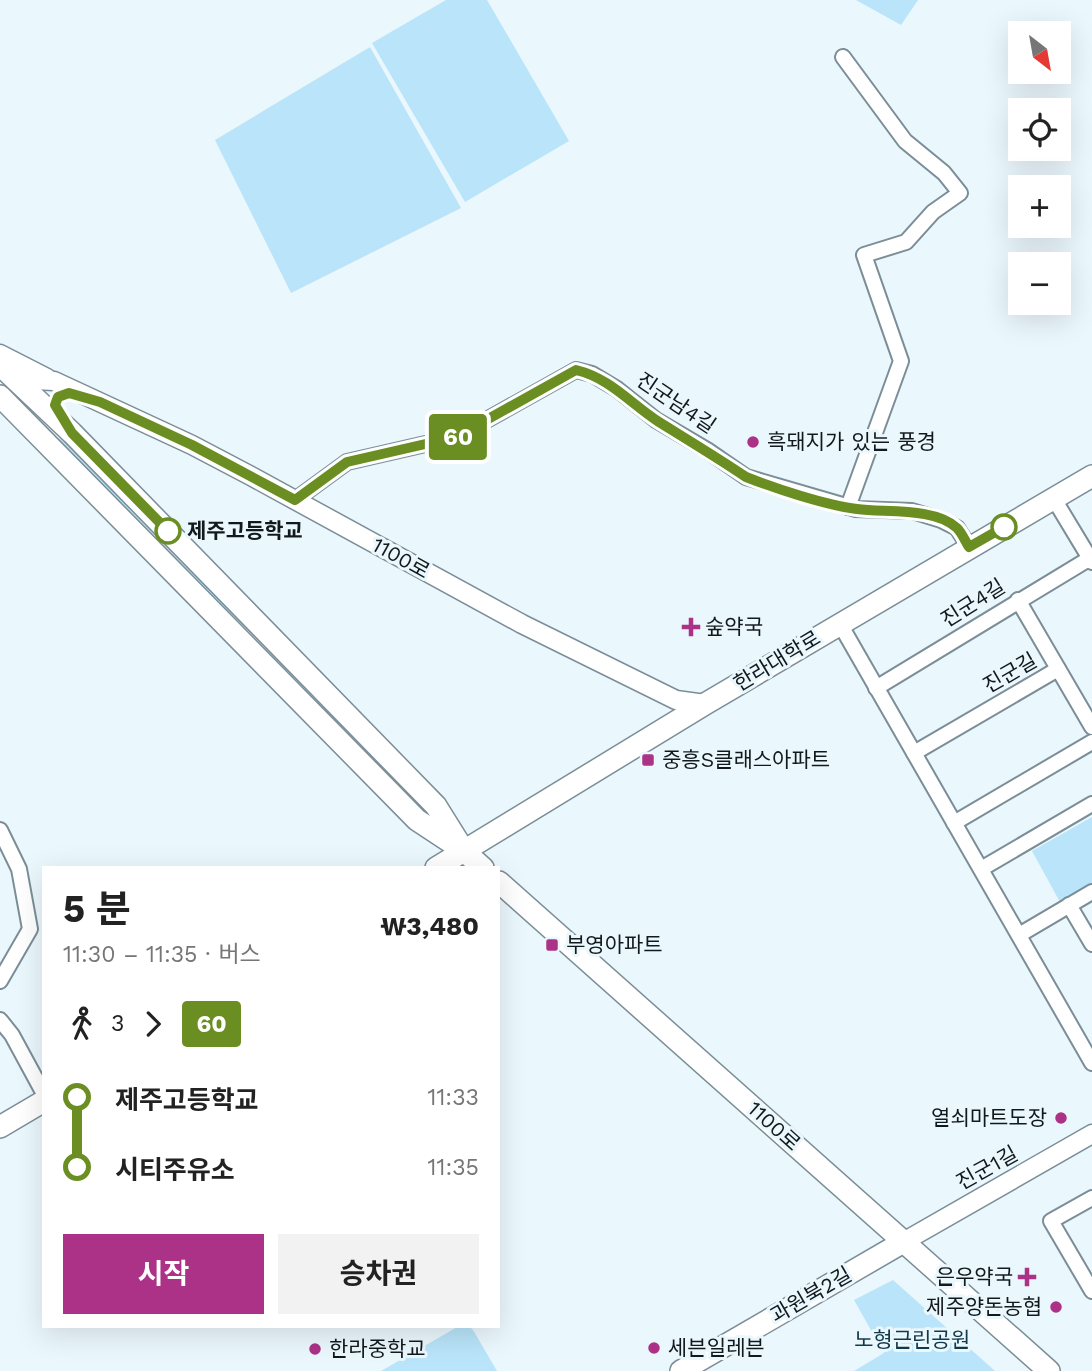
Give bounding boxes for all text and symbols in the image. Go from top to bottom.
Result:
north arrow [1008,21,1071,84]
map controls [1008,21,1071,315]
button: locate [1008,98,1071,161]
button: + [1008,175,1071,238]
button: − [1008,252,1071,315]
street label: 진군남4길 [632,367,721,438]
line badge: 60 [426,414,490,460]
text: 60 [443,423,473,451]
place label: 흑돼지가 있는 풍경 [767,429,936,454]
marker: 흑돼지가 있는 풍경 [745,434,761,450]
unlabelled marker [991,514,1017,540]
marker: 제주고등학교 [155,518,181,544]
place label: 제주고등학교 [187,518,303,543]
street label: 1100로 [368,532,434,583]
street label: 진군4길 [936,573,1009,632]
place label: 숲약국 [705,614,763,639]
marker: 숲약국 [683,619,699,635]
street label: 한라대학로 [729,625,825,696]
street label: 진군길 [978,647,1041,698]
place label: 중흥S클래스아파트 [662,747,830,772]
marker: 중흥S클래스아파트 [640,752,656,768]
text: 5 분 [63,887,131,931]
text: ₩3,480 [380,911,479,941]
place label: 부영아파트 [566,932,663,957]
marker: 부영아파트 [544,937,560,953]
text: 11:30 – 11:35 · 버스 [63,941,261,968]
icon: walk [63,1005,101,1043]
icon: forward [134,1005,172,1043]
text: 3 [111,1010,124,1037]
text: 60 [196,1010,227,1038]
text: 11:33 [427,1084,479,1111]
text: 제주고등학교 [115,1085,259,1115]
street label: 1100로 [743,1096,806,1156]
place label: 열쇠마트도장 [931,1105,1047,1130]
marker: 열쇠마트도장 [1053,1110,1069,1126]
street label: 진군1길 [952,1141,1022,1195]
text: 11:35 [427,1154,479,1181]
text: 시티주유소 [115,1155,235,1185]
button: 시작 [63,1234,264,1314]
button: 승차권 [278,1234,479,1314]
street label: 과원북2길 [766,1261,856,1328]
place label: 은우약국 [936,1264,1013,1289]
marker: 은우약국 [1019,1269,1035,1285]
place label: 제주양돈농협 [926,1294,1042,1319]
marker: 제주양돈농협 [1048,1299,1064,1315]
park label: 노형근린공원 [854,1327,970,1352]
place label: 세븐일레븐 [668,1335,765,1360]
place label: 한라중학교 [329,1336,426,1361]
marker: 세븐일레븐 [646,1340,662,1356]
marker: 한라중학교 [307,1341,323,1357]

